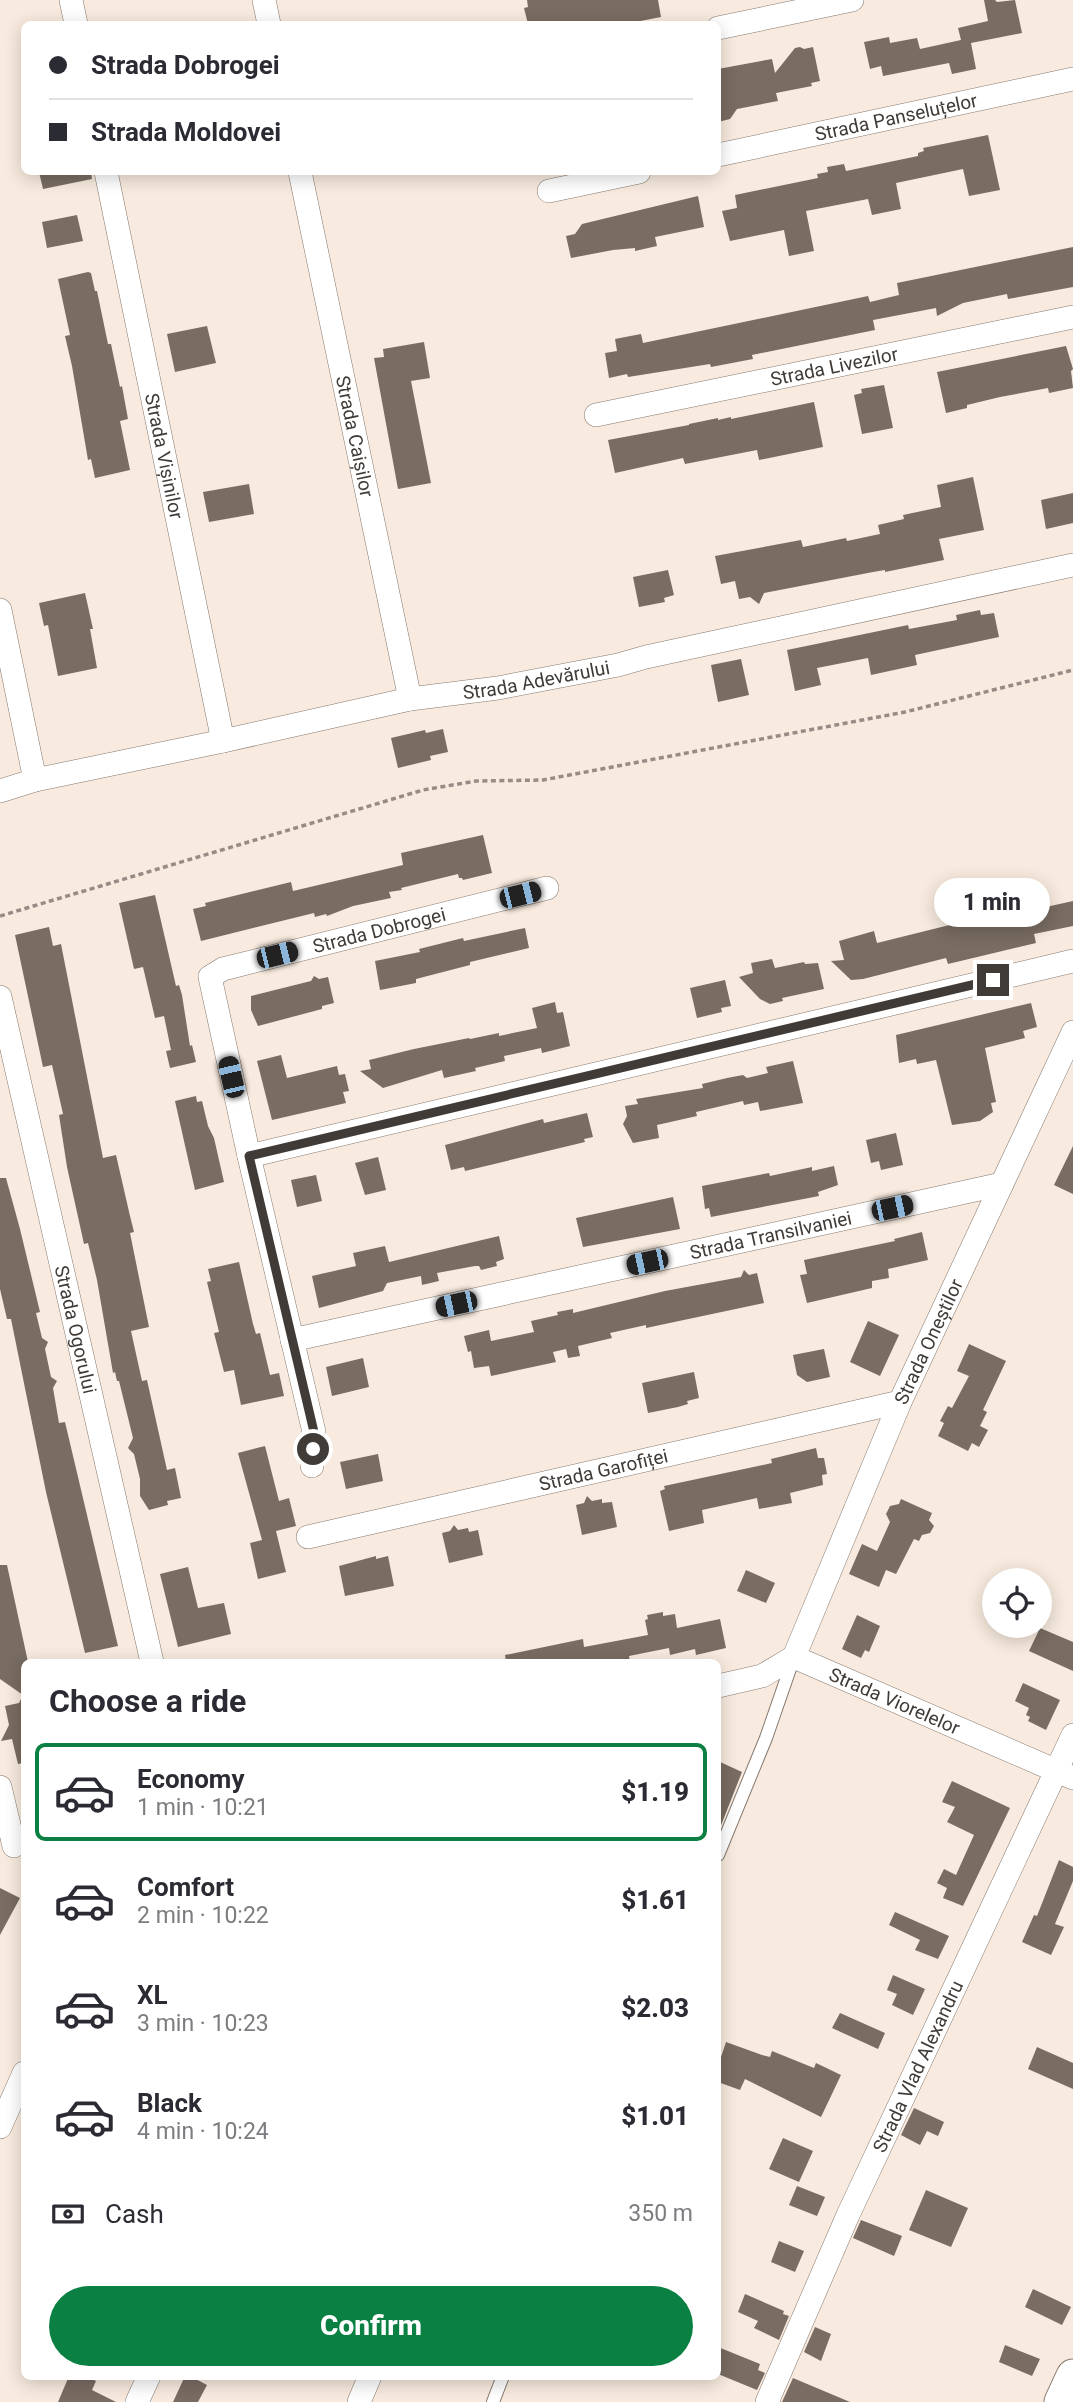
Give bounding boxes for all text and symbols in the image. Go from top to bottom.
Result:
text: Strada Dobrogei [91,50,280,80]
street label: Strada Panseluțelor [813,88,980,145]
text: Strada Moldovei [91,117,281,147]
street label: Strada Livezilor [768,342,900,390]
street label: Strada Caișilor [331,374,379,500]
street label: Strada Vișinilor [140,391,189,522]
street label: Strada Adevărului [461,655,612,704]
callout: 1 min [935,878,1051,928]
car [498,880,543,910]
text: 1 min [963,889,1021,916]
street label: Strada Dobrogei [310,902,448,958]
car [255,940,300,970]
route end [977,964,1009,996]
car [217,1054,246,1100]
car [870,1193,915,1223]
street label: Strada Transilvaniei [687,1206,854,1264]
car [625,1247,670,1277]
street label: Strada Ogorului [50,1263,102,1396]
street label: Strada Oneștilor [889,1275,968,1408]
car [434,1289,479,1319]
route start [297,1433,329,1465]
street label: Strada Garofiței [537,1444,670,1495]
map controls [982,1568,1052,1638]
button: locate [982,1568,1052,1638]
street label: Strada Viorelelor [826,1662,964,1739]
text: Choose a ride [49,1682,246,1720]
icon: car [53,1761,116,1824]
text: Economy [137,1764,244,1794]
text: $1.19 [621,1777,689,1807]
text: 1 min · 10:21 [137,1794,269,1821]
icon: car [53,1869,116,1932]
text: Comfort [137,1872,234,1902]
text: $1.61 [621,1885,689,1915]
text: 2 min · 10:22 [137,1902,269,1929]
icon: car [53,1977,116,2040]
street label: Strada Vlad Alexandru [868,1977,968,2156]
text: XL [137,1980,168,2010]
text: $2.03 [621,1993,689,2023]
text: 3 min · 10:23 [137,2010,269,2037]
icon: car [53,2085,116,2148]
text: Black [137,2088,202,2118]
text: $1.01 [621,2101,689,2131]
text: 4 min · 10:24 [137,2118,269,2145]
icon: cash [49,2195,87,2233]
text: Cash [105,2199,164,2229]
text: 350 m [628,2200,693,2227]
button: Confirm [49,2286,693,2366]

